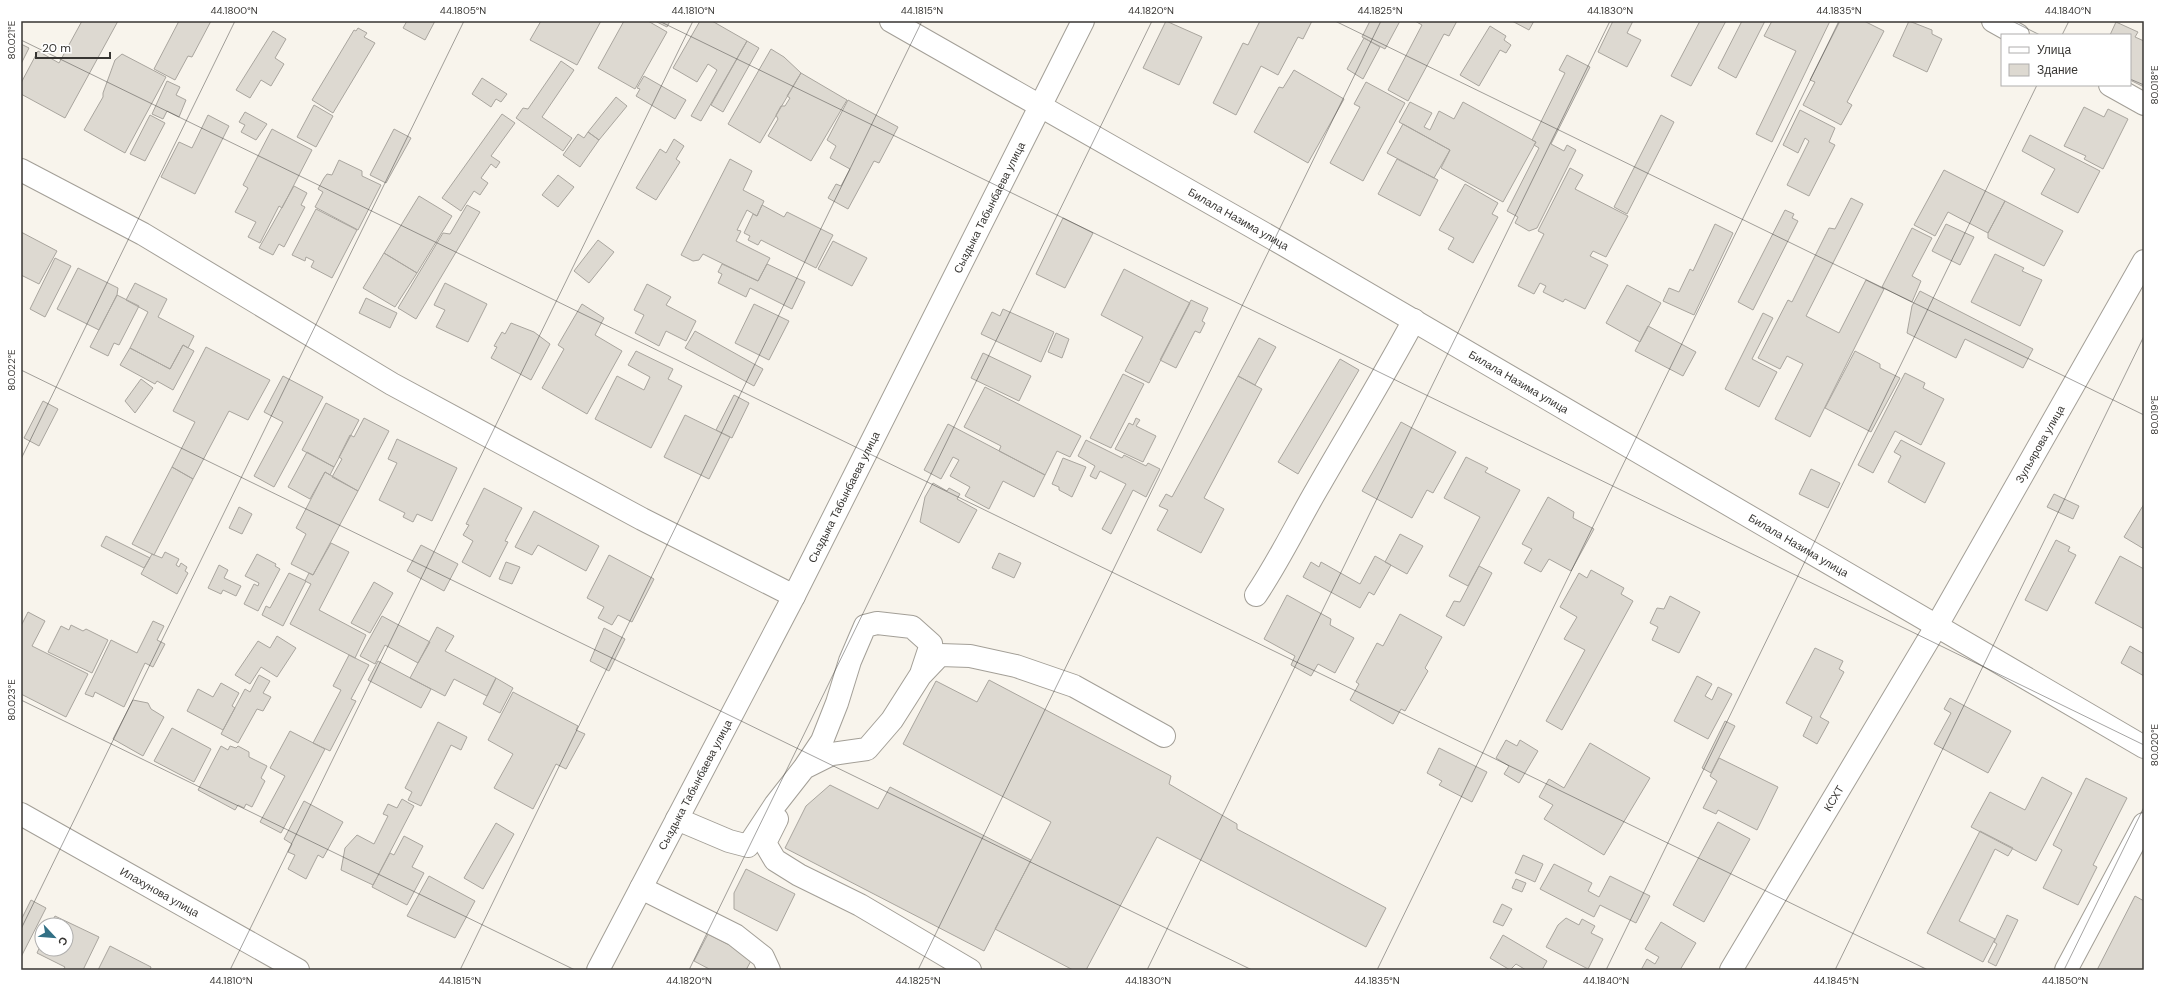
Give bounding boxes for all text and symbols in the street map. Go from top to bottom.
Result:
text: 44.1800°N [210,4,258,17]
text: 44.1805°N [440,4,486,17]
text: 44.1810°N [671,4,715,17]
text: 44.1815°N [901,4,943,17]
text: 44.1820°N [1128,4,1174,17]
text: 44.1825°N [1357,4,1403,17]
text: 44.1830°N [1587,4,1633,17]
text: 44.1835°N [1816,4,1862,17]
text: 44.1840°N [2045,4,2091,17]
text: 80.021°E [5,20,18,59]
scale bar [36,34,110,60]
legend [2001,34,2131,86]
text: 20 m [42,40,71,56]
text: Улица [2037,42,2071,58]
text: Здание [2037,62,2078,78]
text: 80.018°E [2148,65,2161,105]
street label: Сыздыка Табынбаева улица [950,139,1028,276]
street label: Билала Назима улица [1186,185,1292,254]
street label: Билала Назима улица [1466,347,1572,417]
text: 80.022°E [5,349,18,391]
text: 80.019°E [2148,395,2161,435]
street label: Зульярова улица [2012,402,2068,486]
street label: Сыздыка Табынбаева улица [805,428,883,565]
street label: Билала Назима улица [1746,511,1852,580]
text: 80.023°E [5,679,18,721]
street label: Сыздыка Табынбаева улица [655,717,735,852]
text: 80.020°E [2148,723,2161,766]
street label: КСХТ [1820,783,1847,814]
street label: Илахунова улица [117,864,202,920]
north arrow [34,917,74,957]
text: С [55,935,71,948]
text: 44.1810°N [209,974,253,987]
text: 44.1815°N [439,974,481,987]
text: 44.1820°N [666,974,712,987]
text: 44.1825°N [895,974,941,987]
text: 44.1830°N [1125,974,1171,987]
text: 44.1835°N [1354,974,1400,987]
text: 44.1840°N [1583,974,1629,987]
text: 44.1845°N [1813,974,1859,987]
text: 44.1850°N [2042,974,2088,987]

